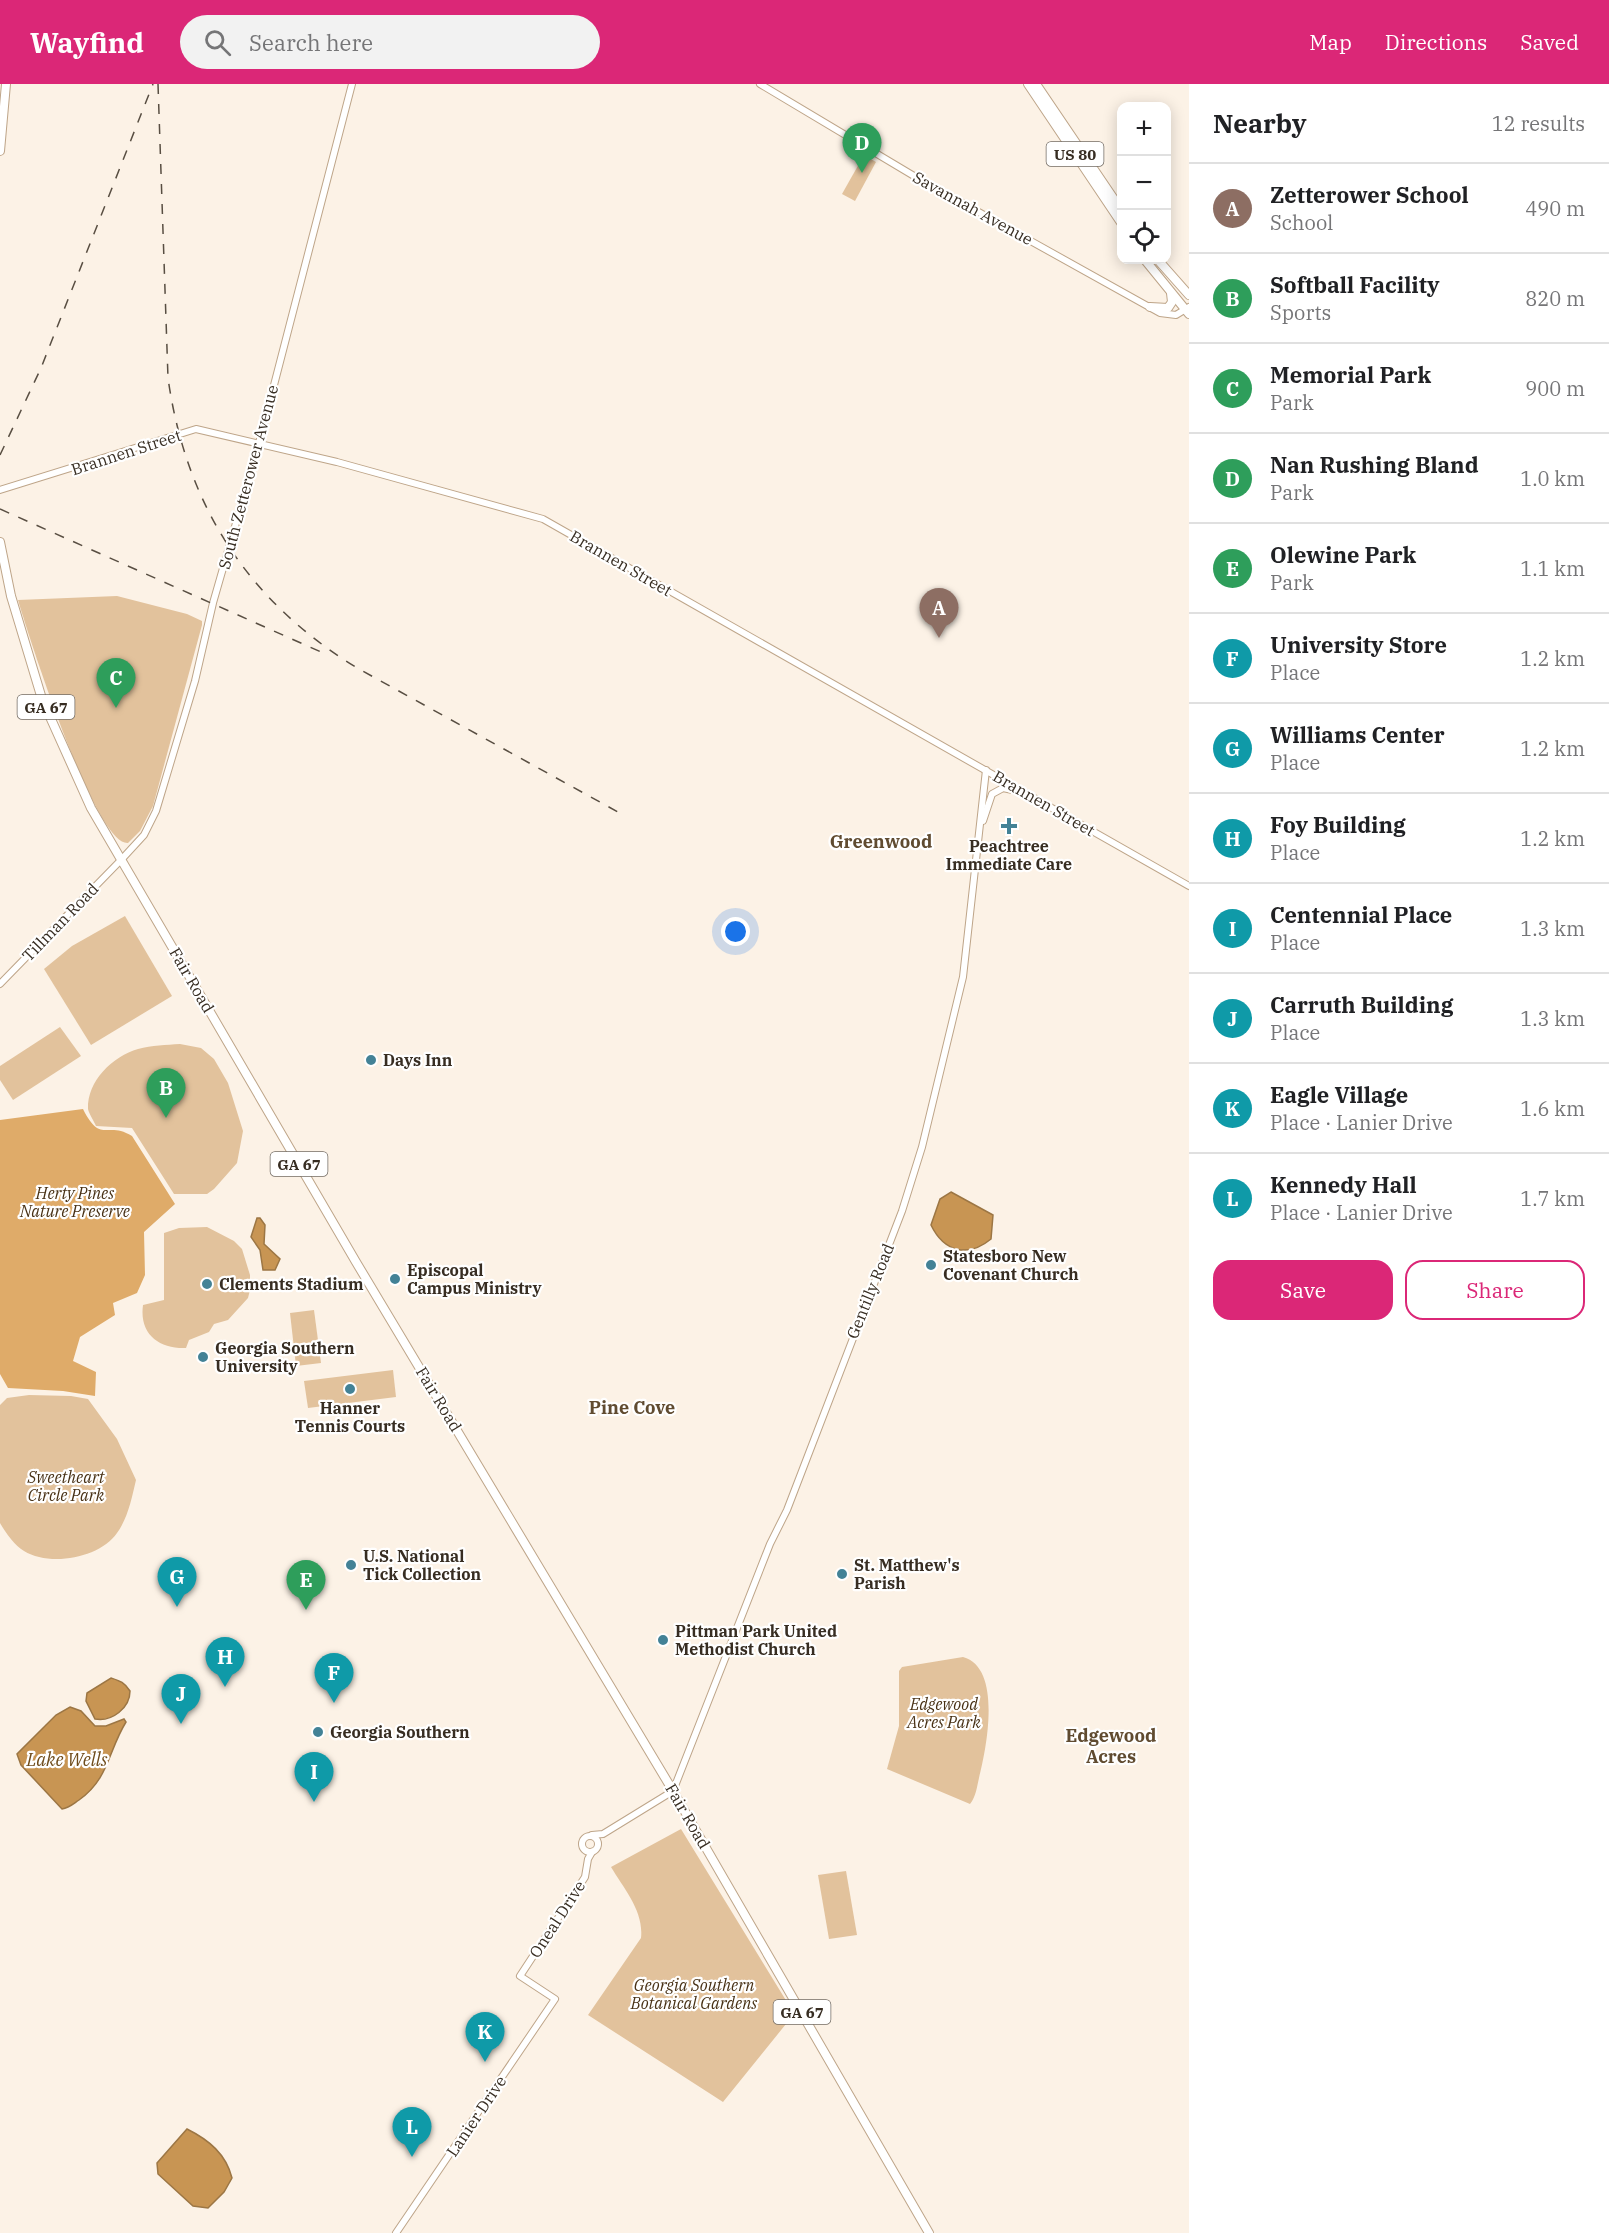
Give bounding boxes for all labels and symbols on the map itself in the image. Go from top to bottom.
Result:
pin: D [842,124,882,173]
road number: US 80 [1046,142,1104,166]
street label: Savannah Avenue [909,167,1037,249]
street label: South Zetterower Avenue [214,383,282,571]
street label: Brannen Street [68,425,184,479]
street label: Brannen Street [566,526,676,600]
pin: A [920,588,958,638]
pin: C [96,658,136,708]
road number: GA 67 [18,695,74,719]
street label: Brannen Street [989,766,1099,840]
marker: Peachtree Immediate Care [1000,817,1018,835]
district label: Greenwood [830,830,932,853]
place label: Peachtree Immediate Care [946,836,1072,874]
street label: Tillman Road [18,878,103,965]
your location [721,917,750,946]
street label: Fair Road [165,944,219,1016]
place label: Days Inn [383,1050,453,1070]
marker: Days Inn [364,1053,378,1067]
pin: B [146,1068,186,1118]
road number: GA 67 [270,1152,328,1176]
park label: Herty Pines Nature Preserve [19,1183,130,1221]
street label: Gentilly Road [842,1240,898,1342]
place label: Statesboro New Covenant Church [943,1246,1079,1284]
marker: Statesboro New Covenant Church [924,1258,938,1272]
place label: Episcopal Campus Ministry [407,1260,542,1298]
marker: Episcopal Campus Ministry [388,1272,402,1286]
place label: Clements Stadium [219,1274,364,1294]
marker: Clements Stadium [200,1277,214,1291]
place label: Georgia Southern University [215,1338,355,1376]
marker: Georgia Southern University [196,1350,210,1364]
street label: Fair Road [412,1363,466,1435]
marker: Hanner Tennis Courts [343,1382,357,1396]
district label: Pine Cove [589,1396,675,1419]
place label: Hanner Tennis Courts [295,1398,405,1436]
park label: Sweetheart Circle Park [27,1467,106,1505]
place label: U.S. National Tick Collection [363,1546,482,1584]
place label: St. Matthew's Parish [854,1555,960,1593]
pin: G [158,1558,196,1607]
marker: U.S. National Tick Collection [344,1558,358,1572]
pin: E [286,1560,326,1610]
marker: St. Matthew's Parish [835,1567,849,1581]
place label: Pittman Park United Methodist Church [675,1621,837,1659]
marker: Pittman Park United Methodist Church [656,1633,670,1647]
pin: H [206,1638,244,1687]
pin: F [314,1654,354,1703]
pin: J [162,1674,201,1724]
park label: Edgewood Acres Park [906,1694,981,1732]
place label: Georgia Southern [330,1722,470,1742]
district label: Edgewood Acres [1066,1724,1156,1768]
marker: Georgia Southern [311,1725,325,1739]
water label: Lake Wells [26,1748,108,1771]
pin: I [294,1752,334,1802]
street label: Fair Road [661,1780,715,1852]
street label: Oneal Drive [525,1877,589,1961]
park label: Georgia Southern Botanical Gardens [630,1975,757,2013]
road number: GA 67 [774,2000,830,2024]
pin: K [466,2012,504,2062]
street label: Lanier Drive [442,2072,510,2160]
pin: L [392,2108,432,2157]

